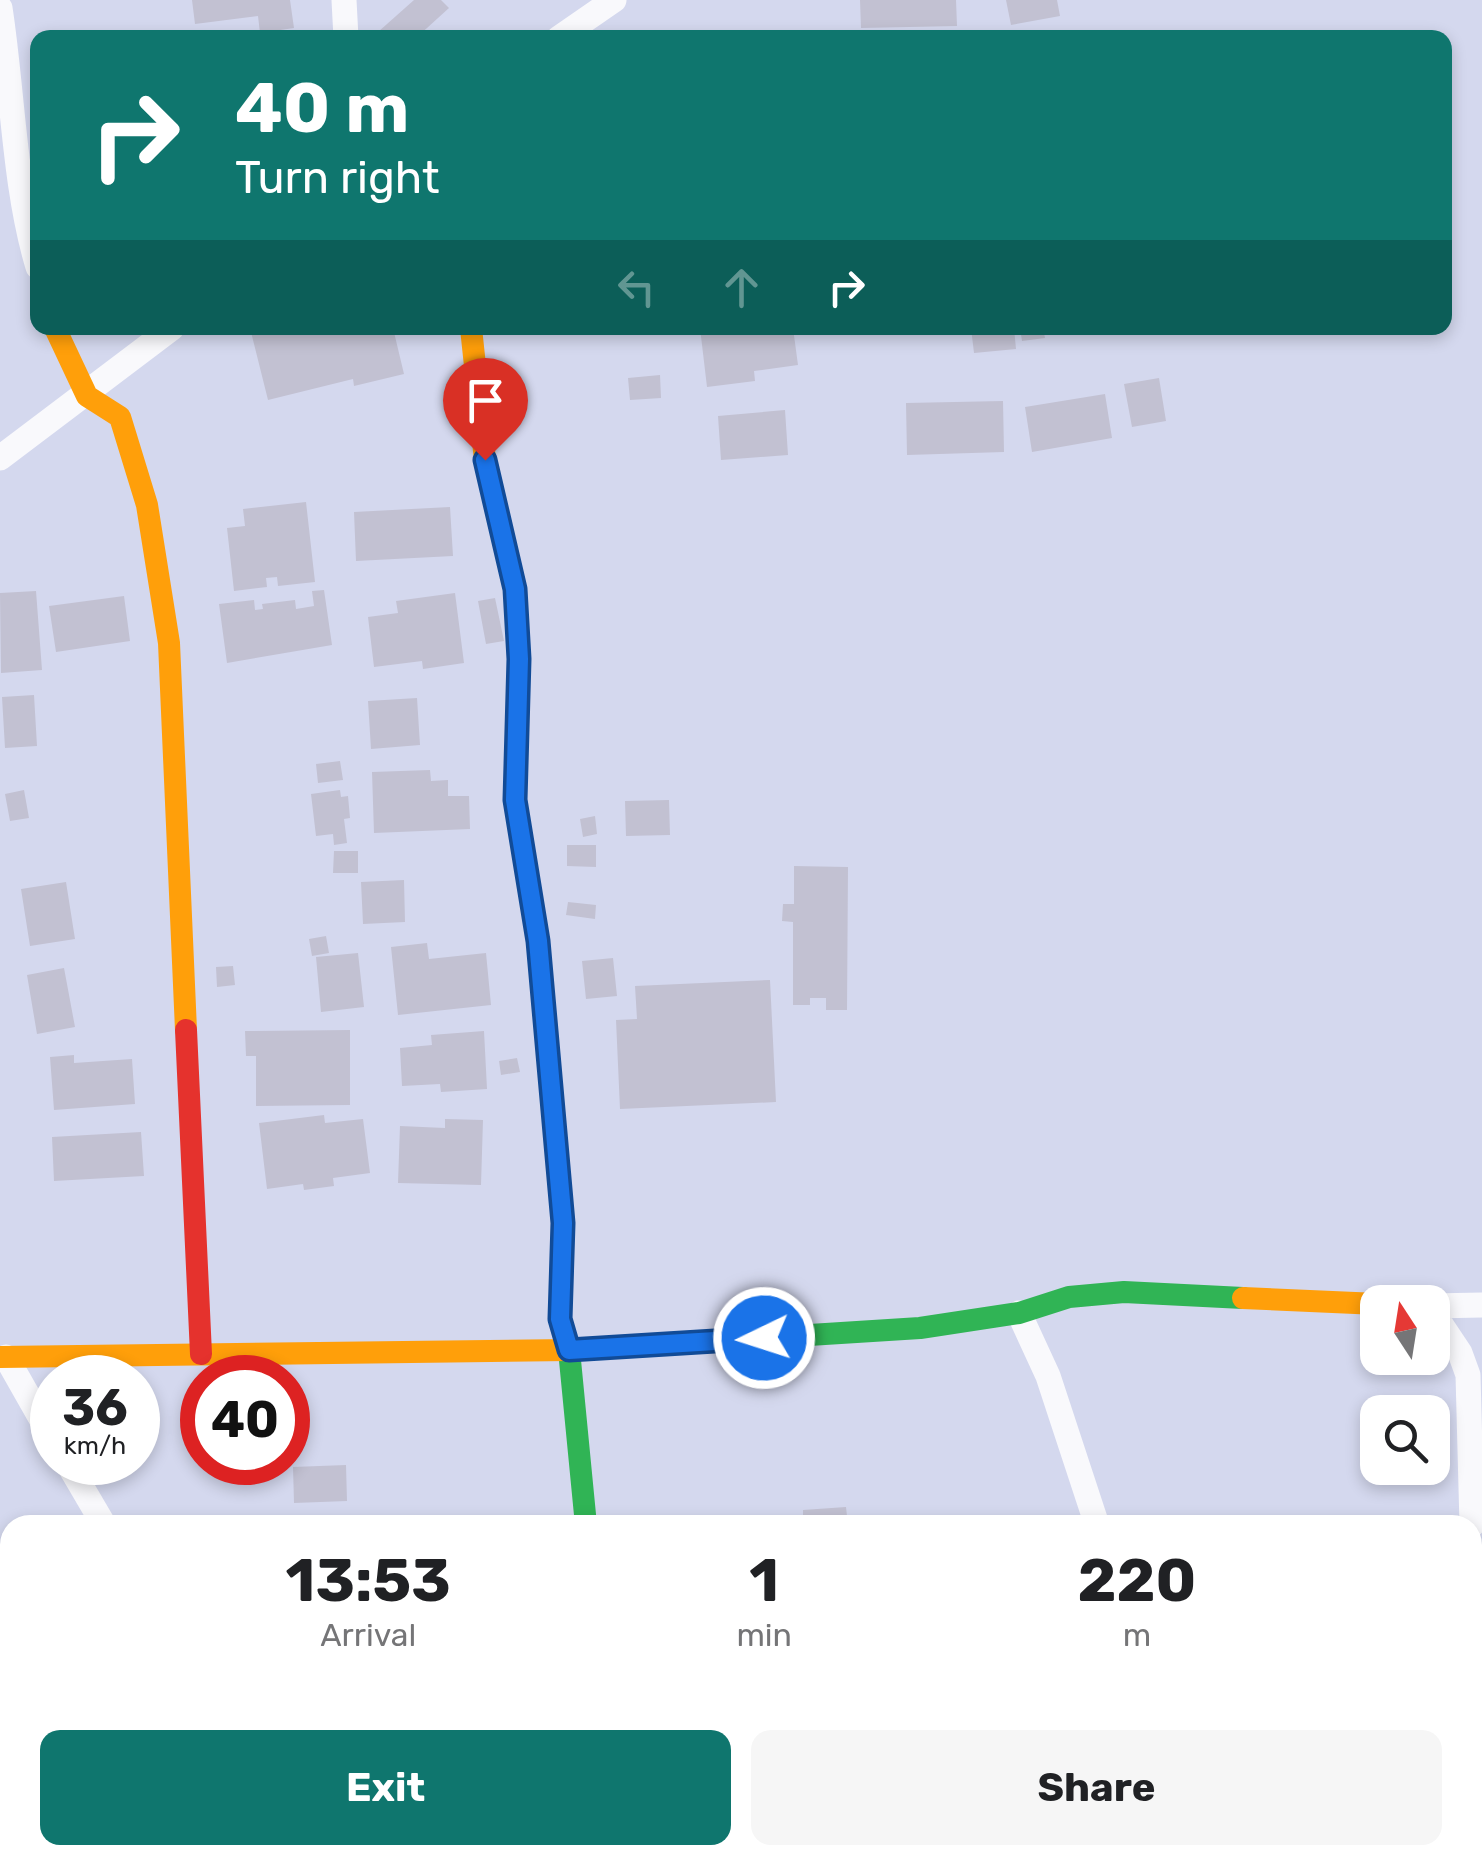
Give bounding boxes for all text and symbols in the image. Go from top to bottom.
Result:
text: 40 m [235,67,409,150]
icon: right [70,70,200,200]
text: Turn right [235,151,439,204]
icon: left [609,260,664,315]
icon: ahead [714,260,769,315]
icon: right [819,260,874,315]
pin [443,358,528,461]
icon: arrive [458,373,513,428]
north arrow [1360,1285,1450,1375]
map controls [1360,1285,1450,1485]
position arrow [712,1286,816,1390]
speed limit sign: 40 [180,1355,310,1485]
text: 36 [62,1378,128,1438]
button: search [1360,1395,1450,1485]
text: km/h [64,1431,126,1460]
text: 13:53 [286,1545,451,1616]
text: 1 [749,1545,779,1616]
text: 220 [1078,1545,1196,1616]
text: Arrival [320,1616,416,1654]
text: min [736,1616,792,1654]
text: m [1123,1616,1151,1654]
button: Exit [40,1730,731,1845]
button: Share [751,1730,1442,1845]

